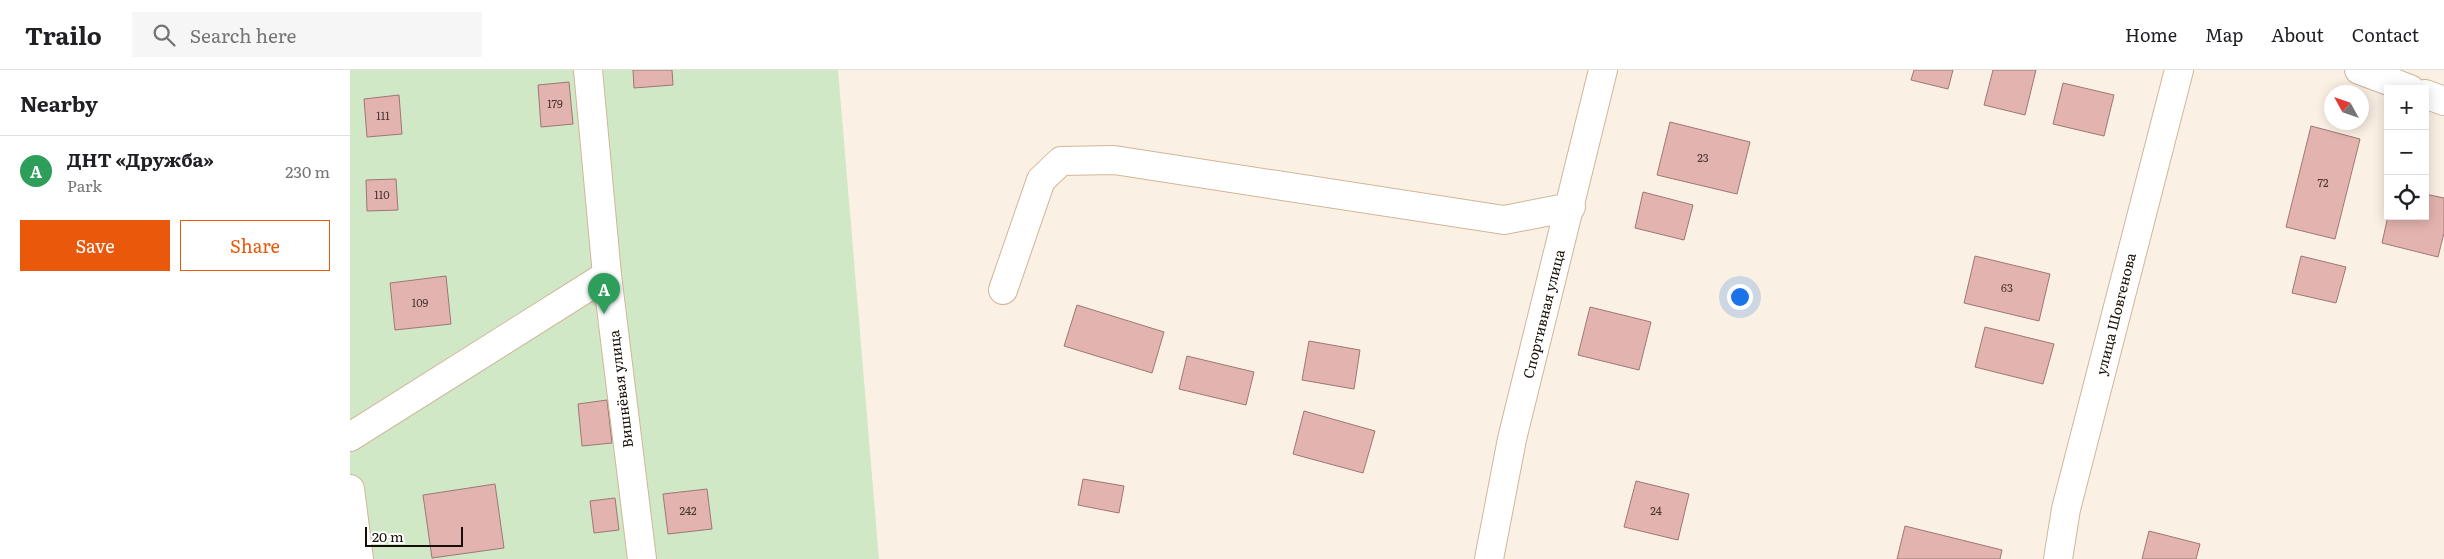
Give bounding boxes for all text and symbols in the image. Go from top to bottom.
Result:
search box [132,12,482,57]
text: Trailo [25,17,102,52]
icon: search [150,21,178,49]
text: Search here [190,21,296,49]
text: Home [2125,21,2177,48]
text: Map [2205,21,2243,48]
text: About [2271,21,2324,48]
text: Contact [2352,21,2419,48]
north arrow [2324,85,2369,130]
map controls [2384,85,2429,220]
button: + [2384,85,2429,130]
text: Nearby [20,87,98,118]
house number: 179 [547,95,563,111]
house number: 111 [376,107,390,123]
button: − [2384,130,2429,175]
text: ДНТ «Дружба» [67,145,214,173]
house number: 23 [1697,149,1709,165]
text: A [30,159,42,183]
text: 230 m [285,159,330,183]
text: Park [67,173,102,197]
house number: 72 [2317,174,2329,190]
button: locate [2384,175,2429,220]
house number: 110 [374,186,390,202]
button: Save [20,220,170,271]
button: Share [180,220,330,271]
street label: Спортивная улица [1517,247,1569,381]
street label: улица Шовгенова [2090,250,2140,377]
pin: A [588,273,620,314]
house number: 63 [2001,279,2013,295]
your location [1727,284,1753,310]
house number: 109 [412,294,429,310]
street label: Вишнёвая улица [603,329,637,449]
house number: 242 [679,502,697,518]
house number: 24 [1650,502,1662,518]
scale bar [365,524,462,547]
text: 20 m [372,526,404,546]

